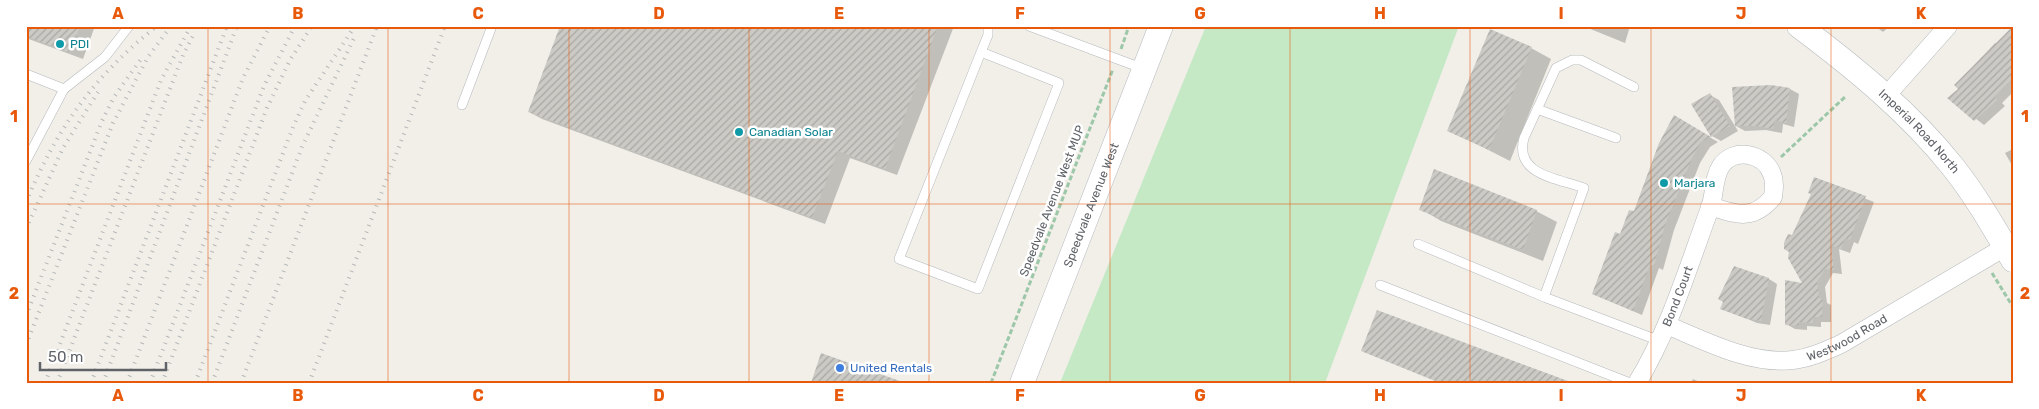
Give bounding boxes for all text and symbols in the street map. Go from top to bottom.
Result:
text: A [112,4,124,23]
text: B [292,4,304,23]
text: C [472,4,484,23]
text: D [653,4,665,23]
text: E [834,4,844,23]
text: F [1015,4,1025,23]
text: G [1194,4,1206,23]
text: H [1374,4,1386,23]
text: I [1558,4,1564,23]
text: J [1736,4,1746,23]
text: K [1916,4,1927,23]
place label: PDI [70,37,89,51]
marker: PDI [54,38,66,50]
street label: Imperial Road North [1876,86,1962,176]
text: 1 [10,107,18,126]
text: 1 [2021,107,2029,126]
street label: Speedvale Avenue West MUP [1017,123,1087,279]
place label: Canadian Solar [749,125,833,139]
marker: Canadian Solar [733,126,745,138]
street label: Speedvale Avenue West [1061,141,1122,269]
place label: Marjara [1674,176,1715,190]
marker: Marjara [1658,177,1670,189]
street label: Bond Court [1660,264,1696,329]
text: 2 [9,284,19,303]
text: 2 [2020,284,2030,303]
street label: Westwood Road [1805,311,1890,364]
scale bar [40,339,166,371]
text: 50 m [48,348,83,366]
place label: United Rentals [850,361,932,375]
marker: United Rentals [834,362,846,374]
text: A [112,386,124,405]
text: B [292,386,304,405]
text: C [472,386,484,405]
text: D [653,386,665,405]
text: E [834,386,844,405]
text: F [1015,386,1025,405]
text: G [1194,386,1206,405]
text: H [1374,386,1386,405]
text: I [1558,386,1564,405]
text: J [1736,386,1746,405]
text: K [1916,386,1927,405]

